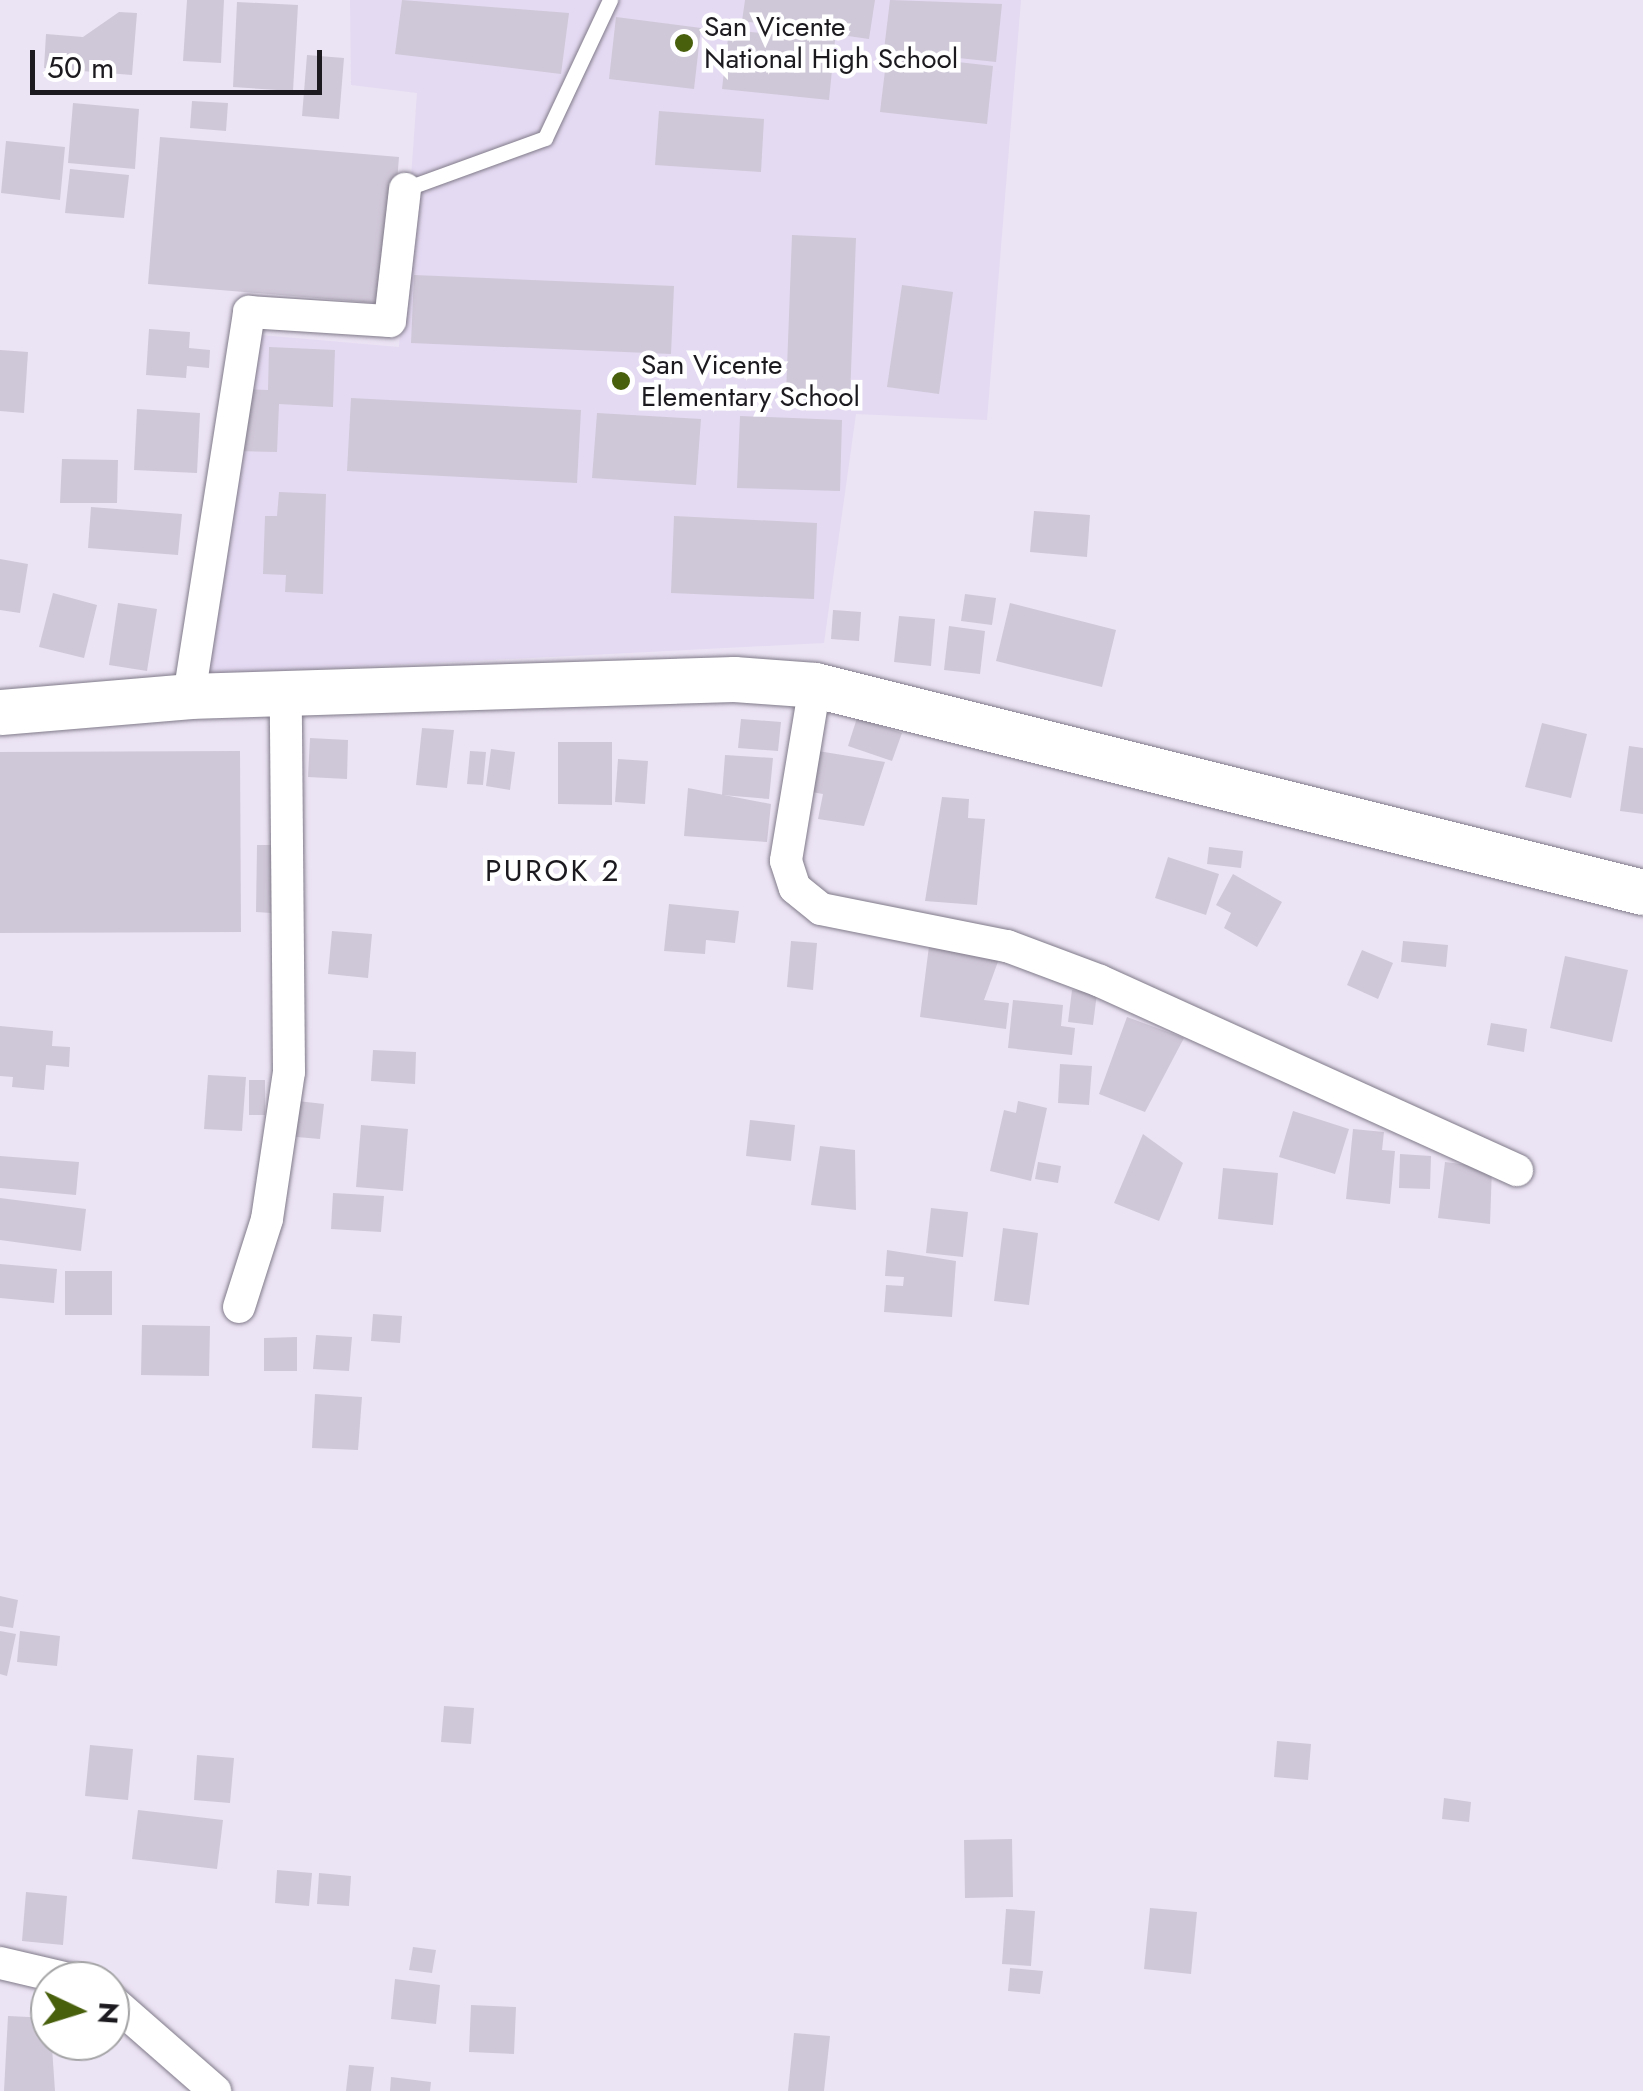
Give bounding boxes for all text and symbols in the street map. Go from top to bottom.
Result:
place label: San Vicente National High School [704,10,958,76]
scale bar [35,30,328,92]
marker: San Vicente National High School [673,32,695,54]
text: 50 m [47,46,114,89]
place label: San Vicente Elementary School [641,348,860,414]
marker: San Vicente Elementary School [610,370,632,392]
district label: PUROK 2 [485,853,621,889]
north arrow [30,1961,130,2061]
text: N [87,2000,130,2026]

